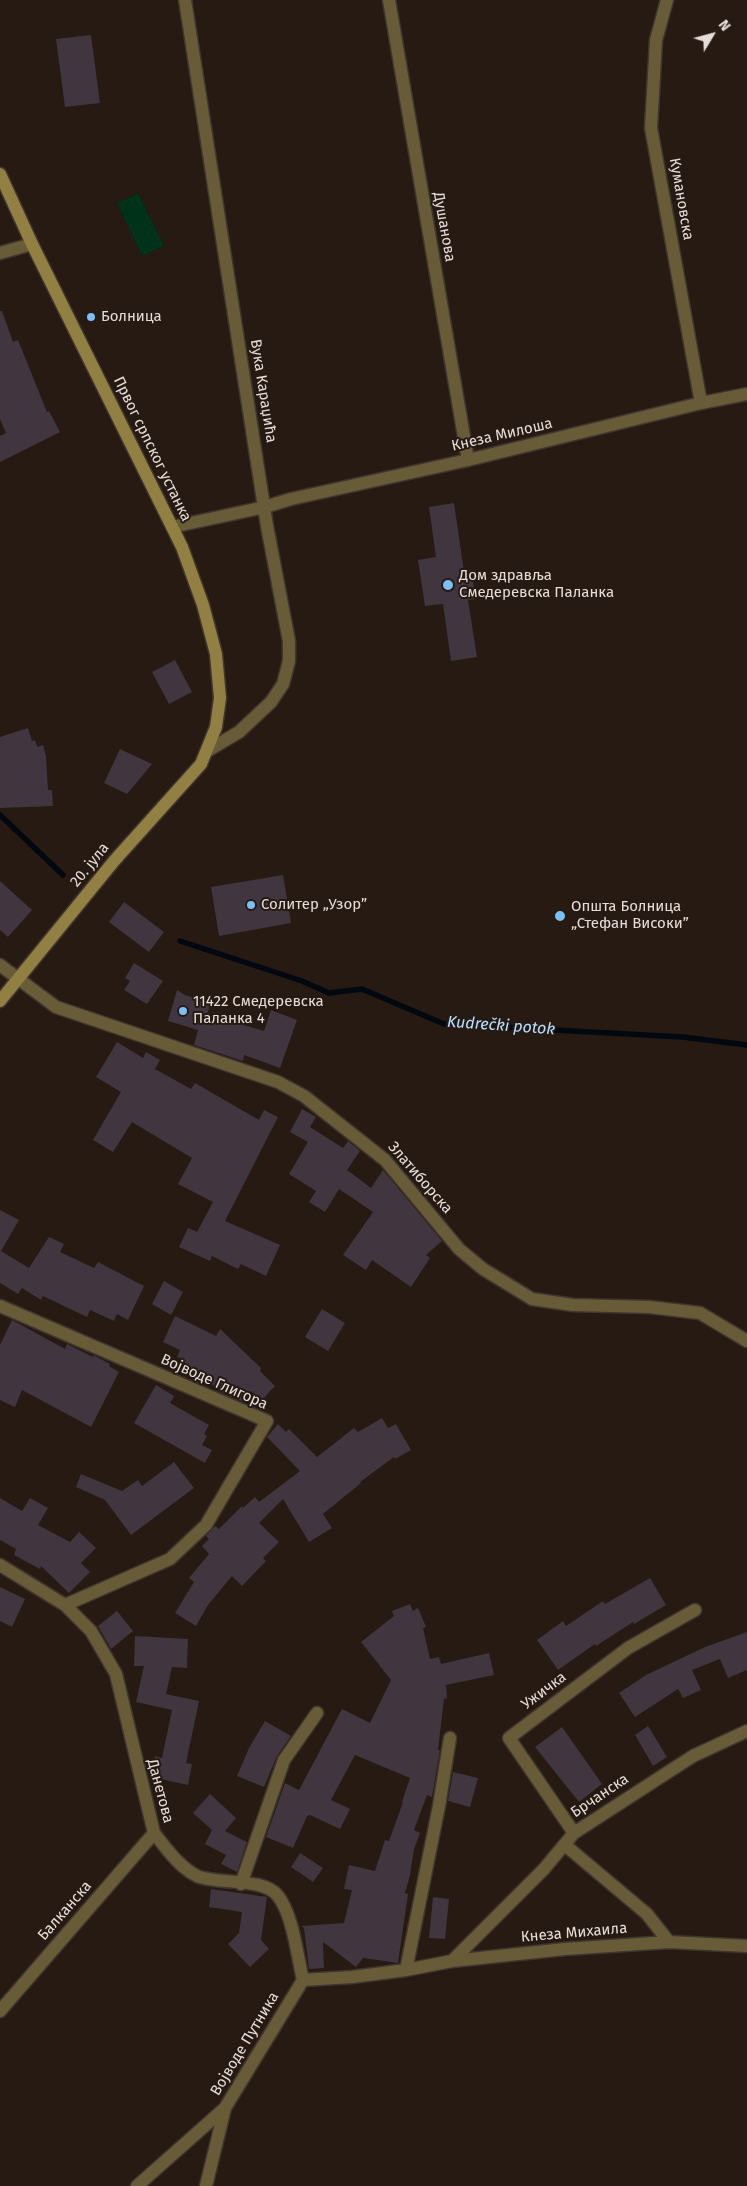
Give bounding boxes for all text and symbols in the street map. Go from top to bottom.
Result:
north arrow [687,10,737,60]
text: N [715,17,734,34]
street label: Кумановска [665,156,697,242]
street label: Душанова [429,191,459,263]
place label: Болница [101,308,162,326]
marker: Болница [85,311,97,323]
street label: Вука Караџића [246,338,280,444]
street label: Првог српског устанка [109,374,195,524]
street label: Кнеза Милоша [450,415,554,455]
place label: Дом здравља Смедеревска Паланка [459,567,614,602]
marker: Дом здравља Смедеревска Паланка [441,578,455,592]
street label: 20. јула [67,839,113,891]
place label: Солитер „Узор” [261,896,367,914]
place label: Општа Болница „Стефан Високи” [571,898,689,933]
marker: Солитер „Узор” [245,899,257,911]
marker: Општа Болница „Стефан Високи” [553,909,567,923]
place label: 11422 Смедеревска Паланка 4 [193,993,324,1028]
marker: 11422 Смедеревска Паланка 4 [177,1005,189,1017]
water label: Kudrečki potok [446,1013,556,1039]
street label: Златиборска [384,1138,456,1218]
street label: Војводе Глигора [158,1350,270,1414]
street label: Ужичка [518,1668,570,1714]
street label: Данетова [143,1757,177,1825]
street label: Брчанска [568,1770,632,1822]
street label: Балканска [34,1878,96,1944]
street label: Кнеза Михаила [520,1919,628,1947]
street label: Војводе Путника [207,1989,283,2099]

